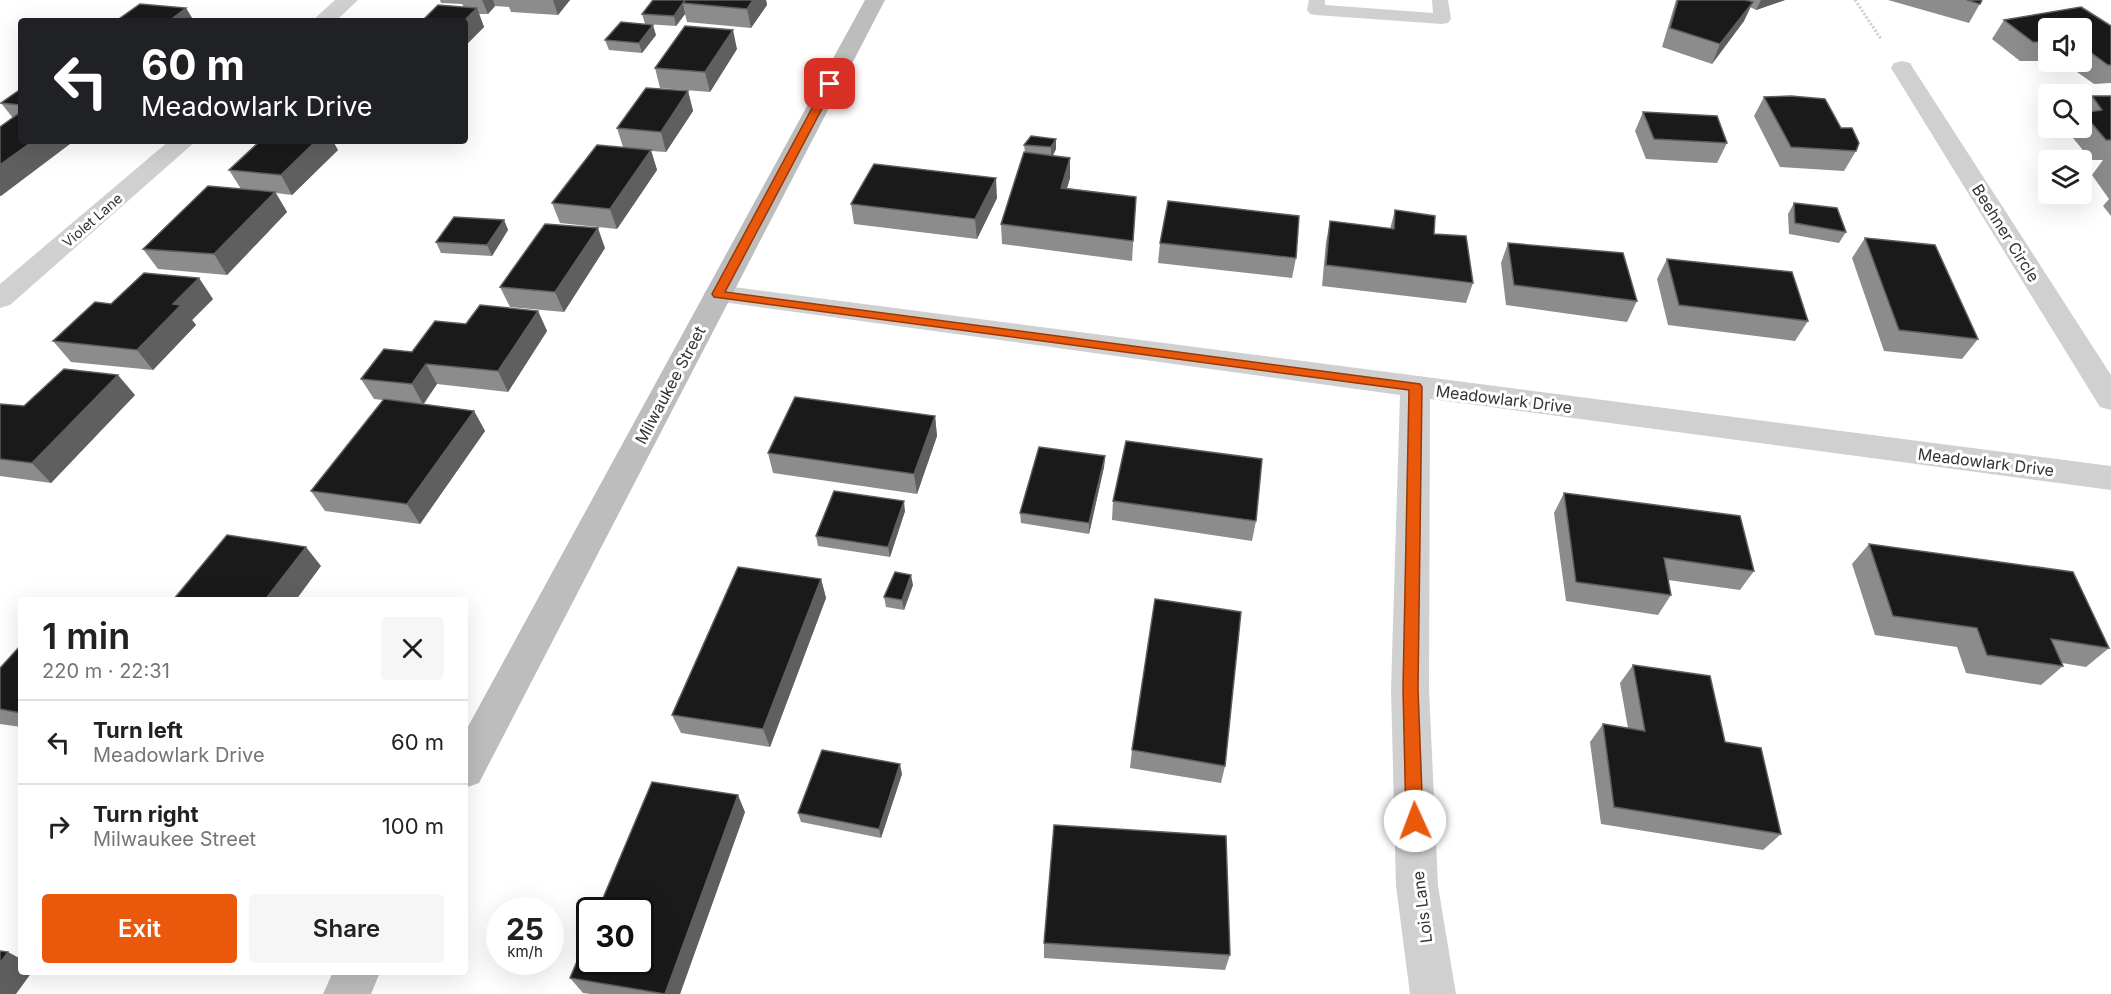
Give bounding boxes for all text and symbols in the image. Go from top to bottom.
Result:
map controls [2038,18,2092,204]
button: sound [2038,18,2092,72]
text: 60 m [141,39,245,90]
icon: left [42,42,120,120]
pin [804,58,855,109]
icon: arrive [813,67,846,100]
button: search [2038,84,2092,138]
text: Meadowlark Drive [141,90,373,123]
button: layers [2038,150,2092,204]
street label: Beehner Circle [1968,180,2044,286]
street label: Violet Lane [59,189,125,251]
street label: Milwaukee Street [631,323,709,447]
street label: Meadowlark Drive [1435,381,1573,417]
street label: Meadowlark Drive [1917,444,2055,480]
text: 1 min [42,614,130,658]
button: close [381,617,444,680]
text: 220 m · 22:31 [42,659,170,683]
text: Turn left [93,717,183,743]
icon: left [42,726,75,759]
text: 60 m [391,729,444,755]
text: Meadowlark Drive [93,743,265,767]
position arrow [1383,789,1447,853]
text: Turn right [93,801,199,827]
icon: right [42,810,75,843]
text: 100 m [382,813,444,839]
text: Milwaukee Street [93,827,256,851]
street label: Lois Lane [1408,870,1436,944]
button: Exit [42,894,237,963]
button: Share [249,894,444,963]
speed limit sign: 30 [576,897,654,975]
text: 25 [506,911,544,947]
text: km/h [507,942,543,961]

